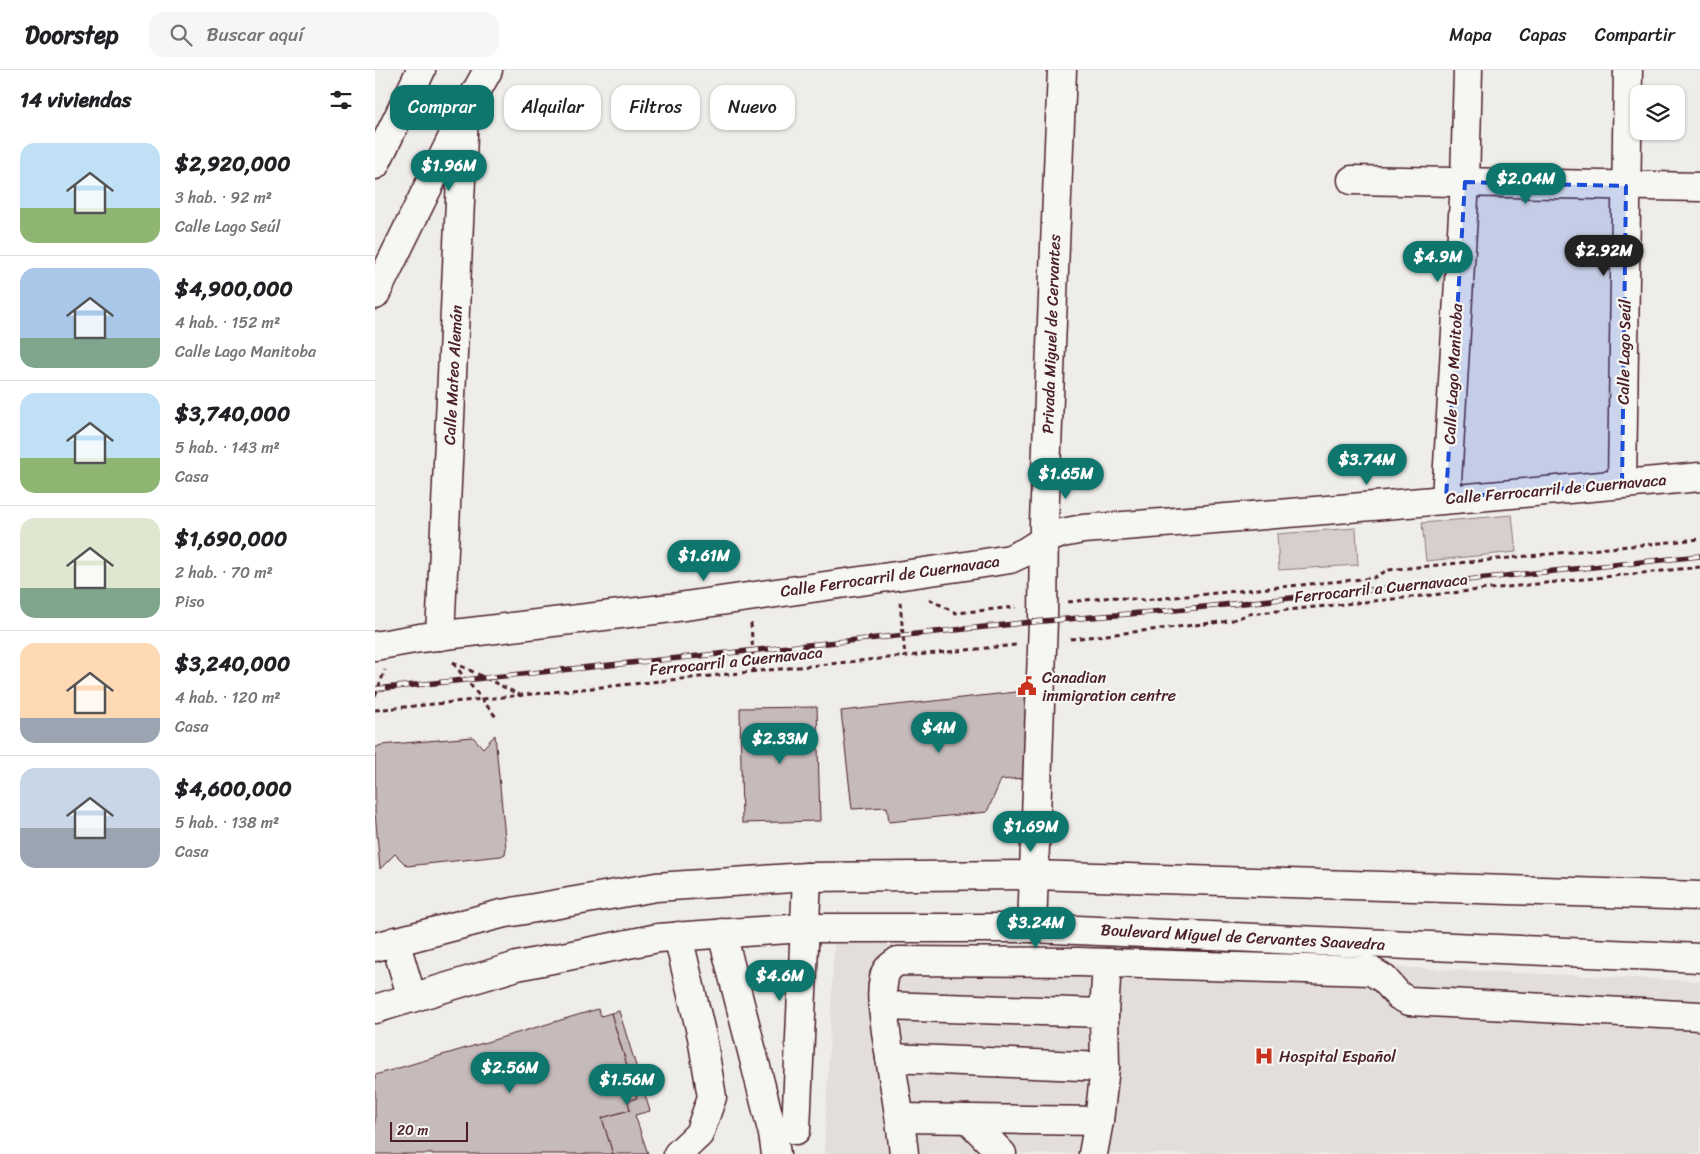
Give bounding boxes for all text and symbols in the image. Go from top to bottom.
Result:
search box [149,12,499,57]
text: Doorstep [25,14,119,56]
text: Buscar aquí [207,18,303,51]
text: Mapa [1449,19,1492,51]
text: Capas [1520,19,1567,51]
text: Compartir [1595,19,1675,51]
icon: search [167,21,195,49]
text: 14 viviendas [20,81,132,119]
chip: Comprar [390,85,494,130]
chip: Alquilar [504,85,601,130]
chip: Filtros [611,85,700,130]
chip: Nuevo [710,85,795,130]
map controls [1630,85,1685,140]
button: layers [1630,85,1685,140]
icon: filters [327,86,355,114]
text: $2,920,000 [175,145,291,183]
pin: $1.96M [408,150,490,192]
text: $1.96M [422,151,476,180]
pin: $2.04M [1485,162,1567,205]
icon: home [60,163,120,223]
text: $2.04M [1497,164,1555,193]
text: 3 hab. · 92 m² [175,183,272,212]
text: Calle Lago Seúl [175,212,280,241]
street label: Privada Miguel de Cervantes [1033,233,1069,434]
pin: $2.92M [1563,234,1645,277]
text: $2.92M [1576,236,1632,265]
pin: $4.9M [1403,240,1473,283]
text: $4.9M [1414,242,1462,271]
text: $4,900,000 [175,270,293,308]
icon: home [60,288,120,348]
street label: Calle Lago Seúl [1609,299,1639,405]
street label: Calle Lago Manitoba [1435,302,1471,445]
street label: Calle Mateo Alemán [435,304,471,446]
text: 4 hab. · 152 m² [175,308,280,337]
text: Calle Lago Manitoba [175,337,316,366]
text: $3,740,000 [175,395,290,433]
icon: home [60,413,120,473]
text: 5 hab. · 143 m² [175,433,280,462]
pin: $3.74M [1326,444,1408,486]
text: $3.74M [1339,445,1395,474]
pin: $1.65M [1025,458,1107,500]
text: $1.65M [1039,459,1093,488]
text: Casa [175,462,208,491]
street label: Calle Ferrocarril de Cuernavaca [1445,465,1667,513]
text: $1,690,000 [175,520,287,558]
icon: home [60,538,120,598]
pin: $1.61M [663,540,745,582]
text: $1.61M [678,541,730,570]
street label: Calle Ferrocarril de Cuernavaca [778,546,1002,606]
text: 2 hab. · 70 m² [175,558,273,587]
street label: Ferrocarril a Cuernavaca [1293,564,1469,612]
text: Piso [175,587,205,616]
street label: Ferrocarril a Cuernavaca [648,637,824,685]
text: $3,240,000 [175,645,290,683]
icon: home [60,663,120,723]
place label: Canadian immigration centre [1042,663,1176,710]
public building icon: Canadian immigration centre [1016,675,1038,697]
text: 4 hab. · 120 m² [175,683,281,712]
text: Casa [175,712,208,741]
pin: $4M [915,712,963,754]
text: $4M [922,713,956,742]
pin: $2.33M [739,722,821,765]
text: $2.33M [752,724,808,753]
text: $4,600,000 [175,770,292,808]
icon: home [60,788,120,848]
text: 5 hab. · 138 m² [175,808,279,837]
pin: $1.69M [990,810,1072,853]
text: $1.69M [1004,812,1058,841]
text: Casa [175,837,208,866]
pin: $3.24M [995,906,1077,949]
text: $3.24M [1008,908,1064,937]
street label: Boulevard Miguel de Cervantes Saavedra [1100,915,1386,959]
pin: $4.6M [745,960,815,1002]
text: $4.6M [756,961,804,990]
place label: Hospital Español [1279,1042,1396,1071]
hospital icon: Hospital Español [1253,1045,1275,1067]
pin: $2.56M [469,1052,551,1094]
text: $2.56M [482,1053,538,1082]
pin: $1.56M [586,1064,668,1106]
text: $1.56M [600,1065,654,1094]
text: 20 m [397,1118,428,1143]
scale bar [390,1119,467,1142]

